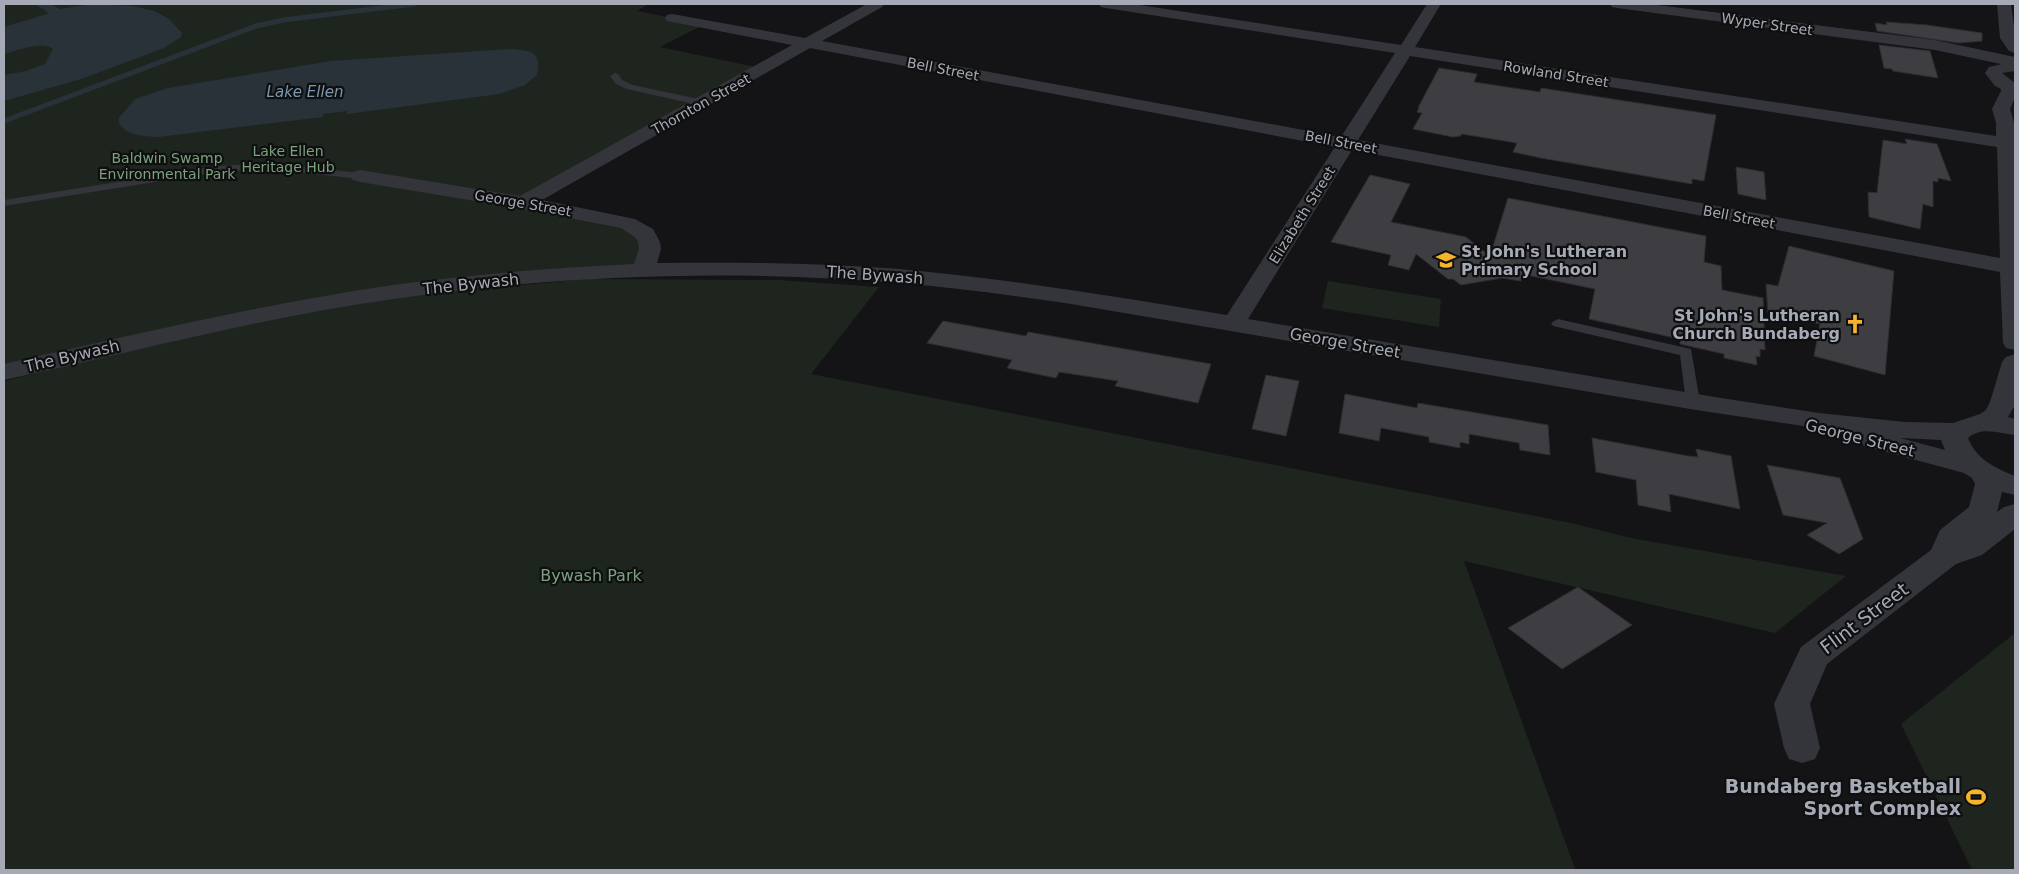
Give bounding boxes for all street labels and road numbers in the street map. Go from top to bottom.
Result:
street label: Wyper Street [1720,10,1814,38]
street label: Bell Street [906,54,981,84]
street label: Rowland Street [1502,58,1610,90]
street label: Thornton Street [648,70,754,138]
street label: Bell Street [1304,127,1379,157]
street label: Elizabeth Street [1266,163,1339,266]
street label: George Street [473,187,573,219]
street label: Bell Street [1702,202,1777,232]
street label: The Bywash [825,262,924,288]
street label: The Bywash [421,270,520,299]
street label: George Street [1288,324,1402,362]
street label: The Bywash [22,336,121,376]
street label: George Street [1803,415,1917,461]
street label: Flint Street [1816,578,1912,658]

